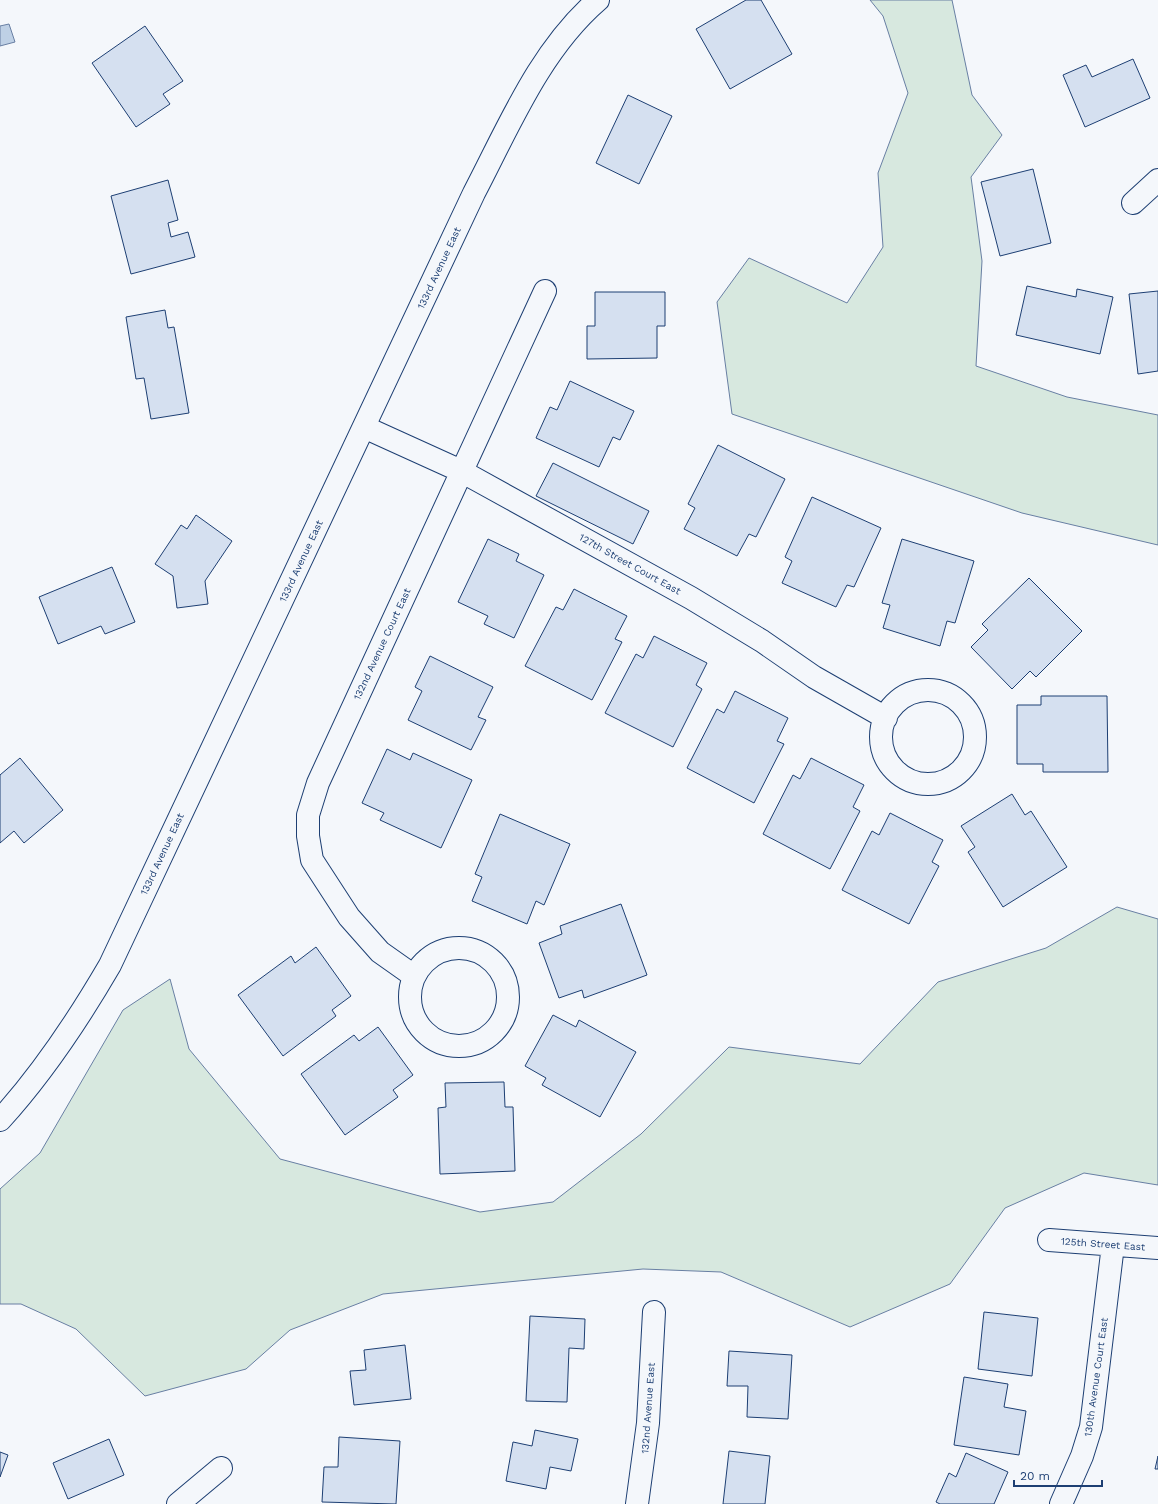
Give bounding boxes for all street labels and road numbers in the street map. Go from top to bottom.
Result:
street label: 133rd Avenue East [415,225,463,311]
street label: 133rd Avenue East [277,518,325,604]
street label: 127th Street Court East [577,531,683,597]
street label: 132nd Avenue Court East [351,586,413,701]
street label: 133rd Avenue East [138,811,186,897]
street label: 125th Street East [1061,1236,1146,1252]
street label: 130th Avenue Court East [1082,1316,1110,1437]
street label: 132nd Avenue East [639,1361,657,1454]

